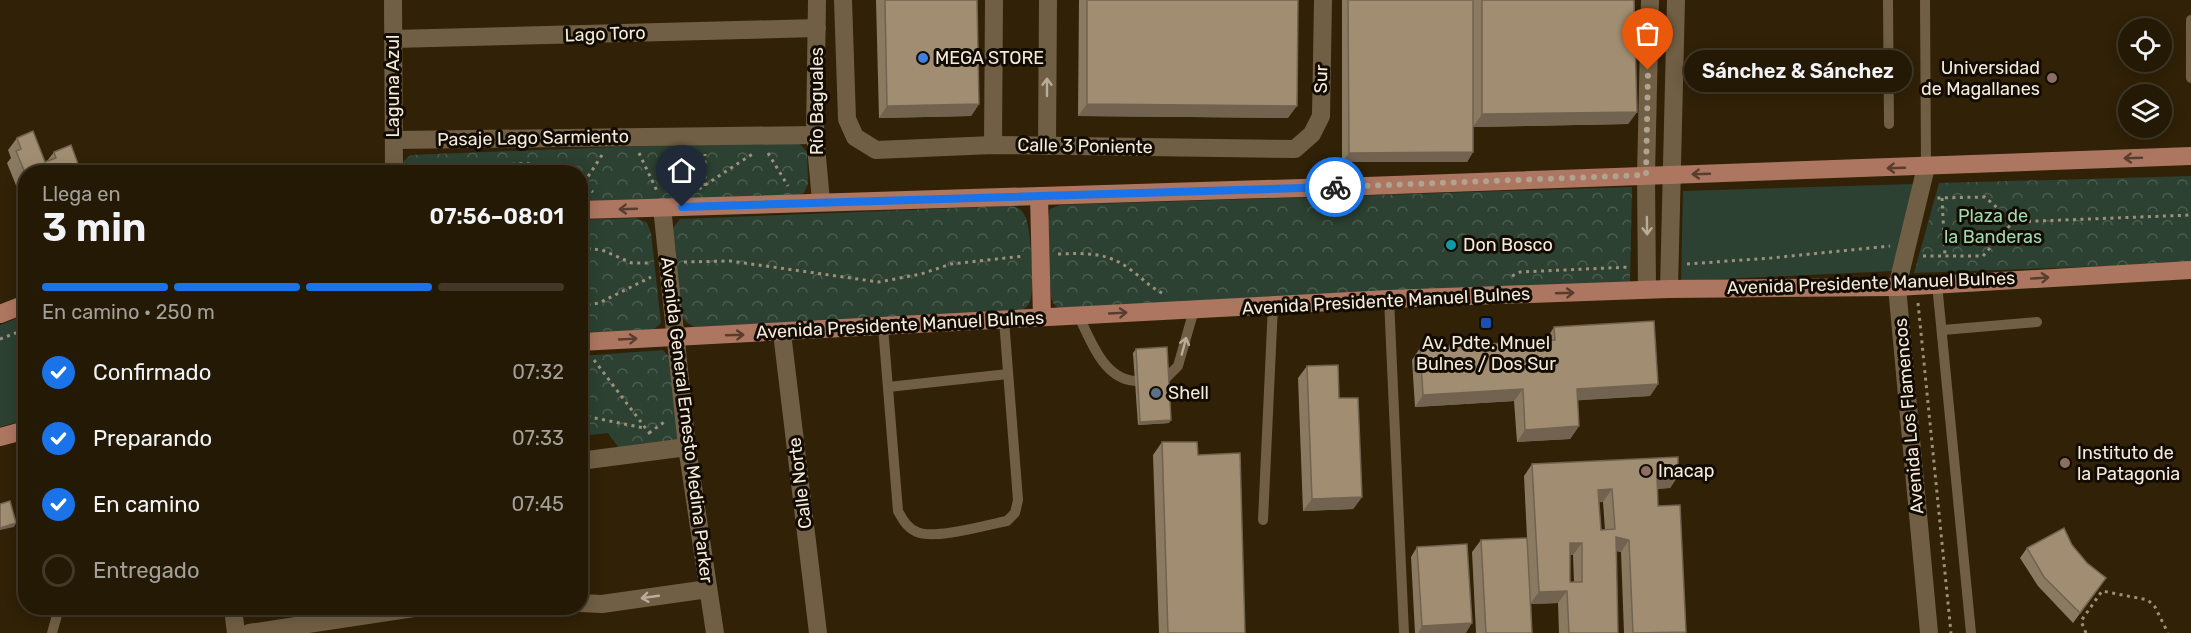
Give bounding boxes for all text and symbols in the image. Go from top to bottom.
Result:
pin [1622,8,1673,70]
icon: bag [1631,17,1664,50]
map controls [2118,18,2172,138]
button: locate [2118,18,2172,72]
street label: Lago Toro [564,22,646,46]
street label: Laguna Azul [382,35,404,137]
street label: Río Baguales [806,47,828,155]
place label: MEGA STORE [935,47,1044,69]
callout: Sánchez & Sánchez [1684,49,1912,91]
marker: MEGA STORE [916,51,930,65]
place label: Universidad de Magallanes [1921,57,2040,100]
text: Sánchez & Sánchez [1702,59,1894,83]
street label: Sur [1310,64,1332,94]
marker: Universidad de Magallanes [2045,71,2059,85]
one-way arrow [1041,78,1053,98]
button: layers [2118,84,2172,138]
street label: Pasaje Lago Sarmiento [437,125,629,151]
street label: Calle 3 Poniente [1017,134,1153,158]
pin [656,145,707,207]
one-way arrow [2123,153,2143,164]
icon: home [665,154,698,187]
courier [1305,157,1365,217]
one-way arrow [1886,162,1906,173]
one-way arrow [1691,169,1711,180]
icon: bike [1319,171,1352,204]
text: Llega en [42,182,121,206]
text: 07:56–08:01 [430,203,564,230]
one-way arrow [618,203,638,214]
text: 3 min [42,205,147,251]
park label: Plaza de la Banderas [1944,205,2042,248]
one-way arrow [1641,216,1653,236]
place label: Don Bosco [1463,234,1553,256]
marker: Don Bosco [1444,238,1458,252]
street label: Avenida General Ernesto Medina Parker [656,256,718,585]
street label: Avenida Presidente Manuel Bulnes [1726,267,2016,299]
one-way arrow [2029,272,2049,283]
street label: Avenida Presidente Manuel Bulnes [1241,282,1531,320]
one-way arrow [1554,287,1574,298]
text: En camino · 250 m [42,300,215,324]
street label: Avenida Presidente Manuel Bulnes [755,306,1045,344]
one-way arrow [1108,308,1128,319]
marker: Av. Pdte. Mnuel Bulnes / Dos Sur [1479,316,1493,330]
street label: Avenida Los Flamencos [1889,317,1929,515]
one-way arrow [724,329,744,340]
place label: Av. Pdte. Mnuel Bulnes / Dos Sur [1416,332,1556,375]
one-way arrow [618,334,638,345]
one-way arrow [1179,337,1190,356]
icon: check [42,356,75,389]
text: Confirmado [93,359,211,386]
text: 07:32 [512,360,564,384]
place label: Shell [1168,382,1209,404]
marker: Shell [1149,386,1163,400]
icon: check [42,422,75,455]
text: Preparando [93,425,212,452]
text: 07:33 [512,426,564,450]
street label: Calle Norte [783,436,817,530]
place label: Instituto de la Patagonia [2077,442,2180,485]
marker: Instituto de la Patagonia [2058,456,2072,470]
place label: Inacap [1658,460,1714,482]
marker: Inacap [1639,464,1653,478]
icon: check [42,488,75,521]
text: En camino [93,491,200,518]
text: 07:45 [512,492,564,516]
text: Entregado [93,557,200,584]
one-way arrow [641,591,660,602]

